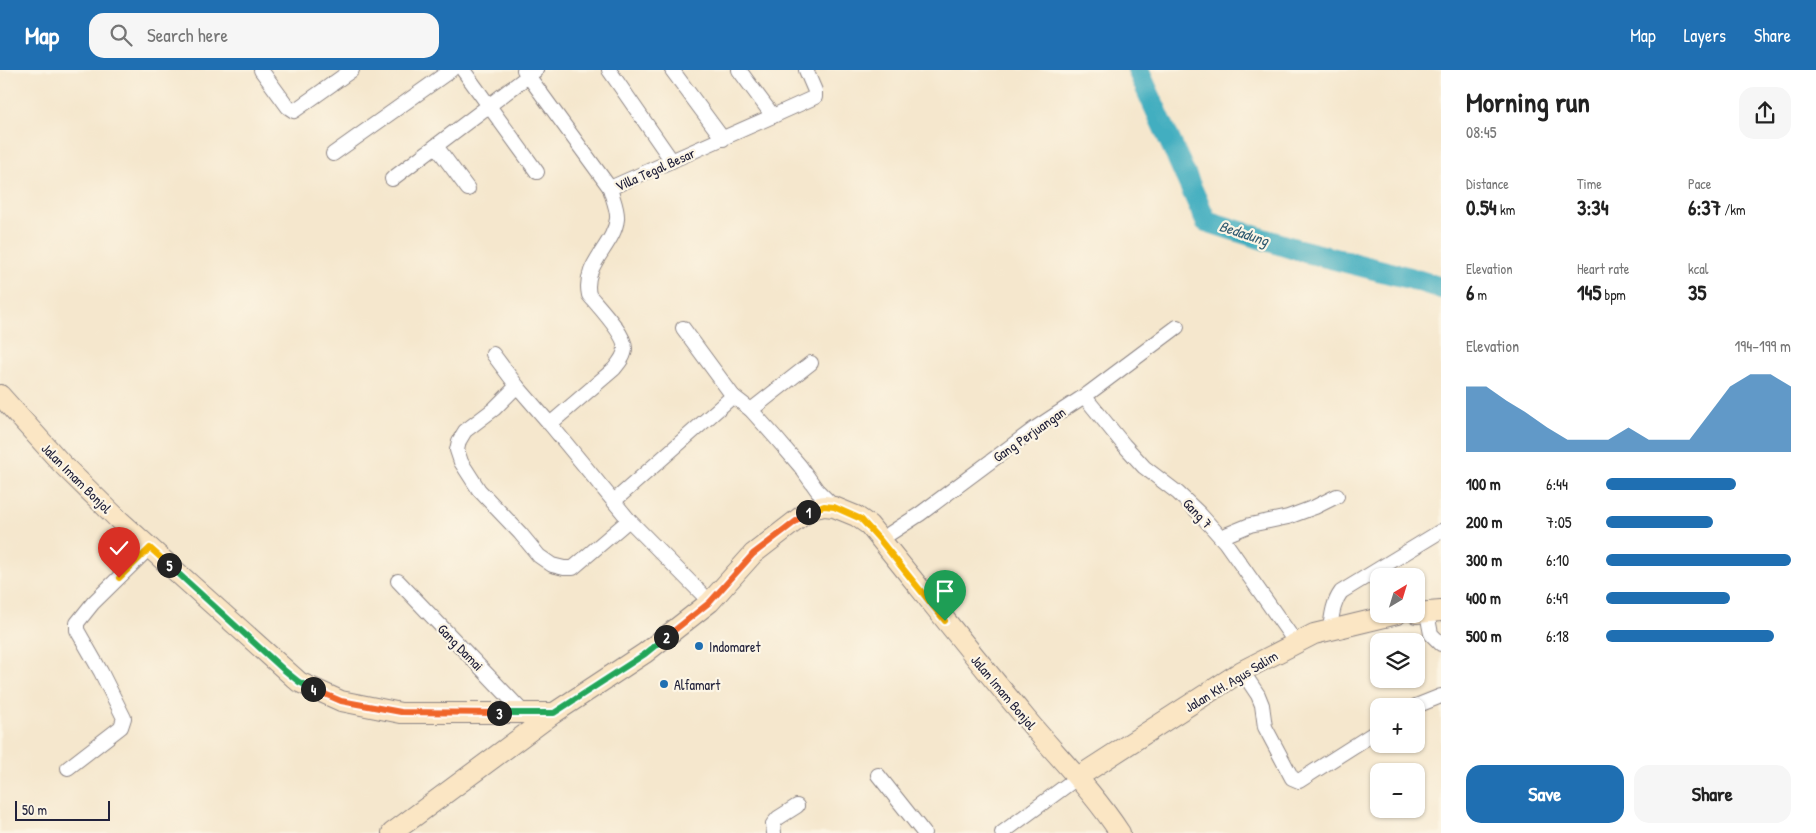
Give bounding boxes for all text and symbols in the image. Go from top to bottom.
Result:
search box [89,13,439,58]
text: Map [25,19,59,51]
icon: search [107,21,135,49]
text: Search here [147,22,228,48]
text: Map [1630,23,1656,48]
text: Layers [1684,23,1726,48]
text: Share [1754,23,1791,48]
text: Morning run [1466,83,1590,121]
button: share [1739,87,1791,139]
text: 08:45 [1466,121,1497,143]
street label: Villa Tegal Besar [612,143,699,196]
text: Distance [1466,174,1509,193]
text: Time [1577,174,1602,193]
text: Pace [1688,174,1711,193]
text: 0.54 [1466,193,1497,222]
text: 3:34 [1577,193,1609,222]
text: 6:37 [1688,193,1721,222]
text: km [1497,200,1515,219]
text: /km [1721,200,1746,219]
water label: Bedadung [1217,215,1273,251]
text: Elevation [1466,259,1513,278]
text: Heart rate [1577,259,1629,278]
text: kcal [1688,259,1708,278]
text: 6 [1466,278,1474,307]
text: 145 [1577,278,1601,307]
text: 35 [1688,278,1706,307]
text: m [1474,285,1487,304]
text: bpm [1601,285,1626,304]
text: Elevation [1466,335,1519,357]
text: 194–199 m [1734,335,1791,357]
street label: Gang Perjuangan [989,402,1070,467]
street label: Jalan Imam Bonjol [37,439,117,518]
text: 100 m [1466,473,1501,495]
text: 6:44 [1546,473,1568,495]
street label: Gang 7 [1178,494,1217,533]
pin: 1 [796,500,820,524]
text: 1 [806,503,811,522]
text: 200 m [1466,511,1502,533]
text: 7:05 [1546,511,1572,533]
pin [98,527,140,578]
icon: check [105,534,133,562]
text: 300 m [1466,549,1502,571]
text: 6:10 [1546,549,1569,571]
pin: 5 [156,552,182,578]
text: 5 [167,556,172,575]
north arrow [1370,568,1425,622]
map controls [1370,568,1425,818]
pin [924,570,966,621]
icon: arrive [931,577,959,605]
text: 400 m [1466,587,1501,609]
text: 6:49 [1546,587,1568,609]
street label: Gang Damai [433,619,488,675]
pin: 2 [654,624,678,650]
text: 500 m [1466,625,1502,647]
text: 6:18 [1546,625,1569,647]
text: 2 [663,628,670,647]
button: layers [1370,633,1425,688]
place label: Indomaret [709,637,761,656]
marker: Indomaret [693,640,705,652]
street label: Jalan KH. Agus Salim [1181,646,1281,717]
street label: Jalan Imam Bonjol [966,651,1041,734]
place label: Alfamart [674,675,720,694]
pin: 4 [300,676,326,702]
marker: Alfamart [658,678,670,690]
text: 4 [311,680,316,699]
button: + [1370,698,1425,753]
pin: 3 [486,700,512,726]
text: 3 [496,704,503,723]
button: − [1370,763,1425,818]
button: Save [1466,765,1624,823]
button: Share [1634,765,1791,823]
scale bar [15,798,110,821]
text: 50 m [22,800,47,819]

